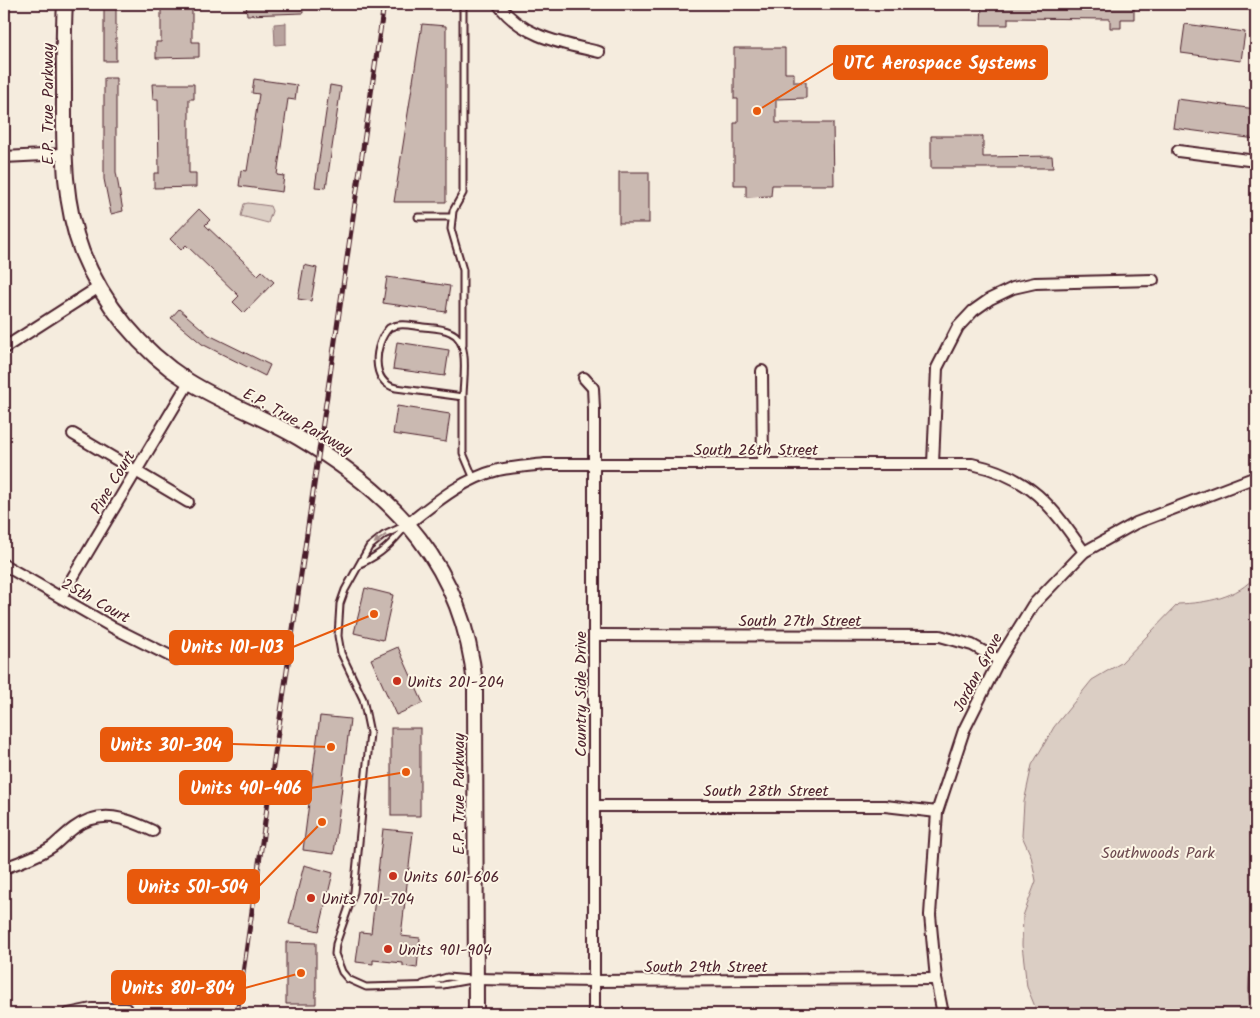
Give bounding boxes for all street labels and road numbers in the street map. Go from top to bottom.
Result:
street label: E.P. True Parkway [36,43,61,165]
street label: E.P. True Parkway [238,382,357,463]
street label: South 26th Street [694,438,819,463]
street label: Pine Court [84,445,143,519]
street label: 25th Court [56,572,135,631]
street label: South 27th Street [738,609,862,634]
street label: Jordan Grove [947,629,1010,717]
street label: Country Side Drive [569,631,594,757]
street label: E.P. True Parkway [447,733,472,855]
street label: South 28th Street [703,779,829,804]
street label: South 29th Street [644,955,769,980]

